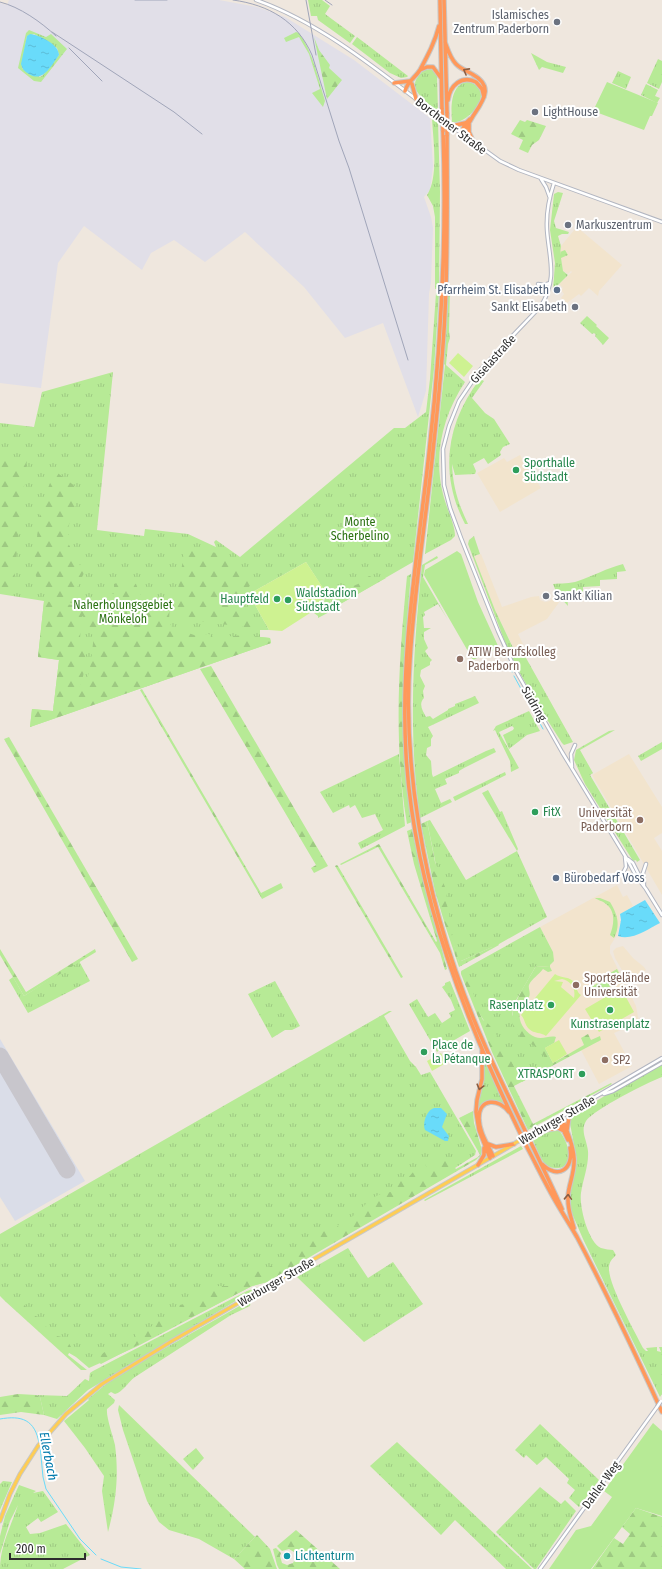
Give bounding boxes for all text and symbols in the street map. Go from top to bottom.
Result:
place label: Islamisches Zentrum Paderborn [454,8,549,36]
marker: Islamisches Zentrum Paderborn [552,17,562,27]
one-way arrow [463,68,471,75]
street label: Borchener Straße [413,95,489,157]
place label: LightHouse [543,105,598,119]
marker: LightHouse [530,107,540,117]
place label: Markuszentrum [576,218,652,232]
marker: Markuszentrum [563,220,573,230]
place label: Pfarrheim St. Elisabeth [437,283,549,297]
marker: Pfarrheim St. Elisabeth [552,285,562,295]
place label: Sankt Elisabeth [491,300,567,314]
marker: Sankt Elisabeth [570,302,580,312]
street label: Giselastraße [467,332,519,386]
place label: Sporthalle Südstadt [524,456,575,484]
marker: Sporthalle Südstadt [511,465,521,475]
park label: Monte Scherbelino [331,515,389,543]
place label: Waldstadion Südstadt [296,586,357,614]
place label: Sankt Kilian [554,589,612,603]
marker: Sankt Kilian [541,591,551,601]
place label: Hauptfeld [220,592,269,606]
marker: Hauptfeld [272,594,282,604]
marker: Waldstadion Südstadt [283,595,293,605]
park label: Naherholungsgebiet Mönkeloh [73,598,173,626]
place label: ATIW Berufskolleg Paderborn [468,645,556,673]
marker: ATIW Berufskolleg Paderborn [455,654,465,664]
street label: Südring [518,684,550,724]
place label: FitX [543,805,561,819]
place label: Universität Paderborn [579,806,632,834]
marker: FitX [530,807,540,817]
marker: Universität Paderborn [635,815,645,825]
place label: Bürobedarf Voss [564,871,645,885]
marker: Bürobedarf Voss [551,873,561,883]
place label: Sportgelände Universität [584,971,650,999]
marker: Sportgelände Universität [571,980,581,990]
place label: Rasenplatz [489,998,543,1012]
marker: Rasenplatz [546,1000,556,1010]
marker: Kunstrasenplatz [605,1005,615,1015]
place label: Kunstrasenplatz [571,1017,650,1031]
place label: Place de la Pétanque [432,1038,490,1066]
marker: Place de la Pétanque [419,1047,429,1057]
place label: SP2 [613,1053,630,1067]
marker: SP2 [600,1055,610,1065]
place label: XTRASPORT [518,1067,574,1081]
marker: XTRASPORT [577,1069,587,1079]
one-way arrow [476,1083,485,1090]
street label: Warburger Straße [516,1092,598,1147]
one-way arrow [564,1194,572,1200]
street label: Warburger Straße [235,1254,317,1309]
water label: Ellerbach [36,1430,61,1482]
street label: Dahler Weg [579,1458,623,1512]
scale bar [10,1535,85,1561]
text: 200 m [16,1542,46,1556]
place label: Lichtenturm [295,1549,354,1563]
marker: Lichtenturm [282,1551,292,1561]

